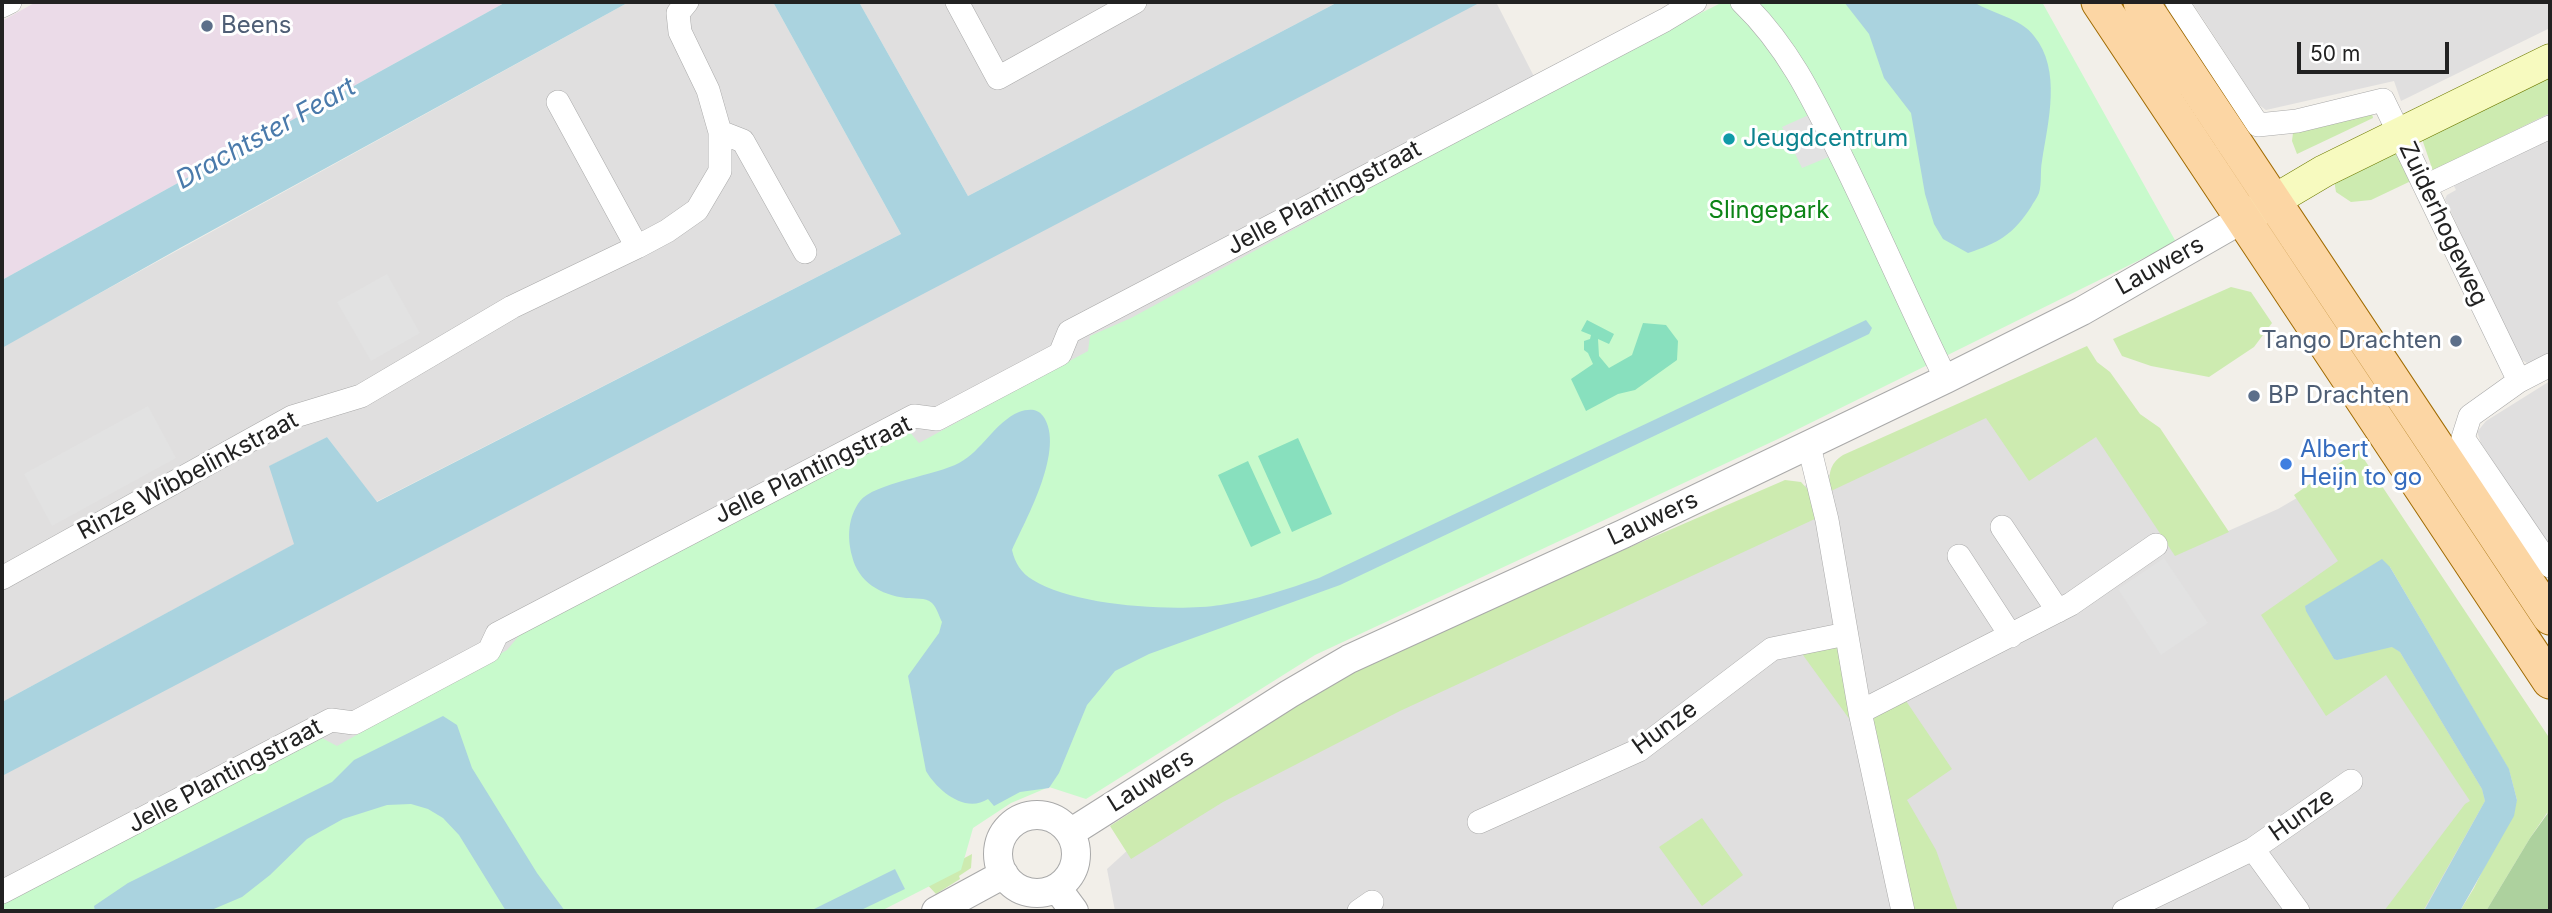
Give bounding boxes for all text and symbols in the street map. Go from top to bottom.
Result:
place label: Beens [221,12,292,40]
marker: Beens [199,18,215,34]
scale bar [2300,28,2452,72]
text: 50 m [2310,41,2360,66]
water label: Drachtster Feart [171,72,361,196]
place label: Jeugdcentrum [1743,125,1908,153]
marker: Jeugdcentrum [1721,131,1737,147]
street label: Jelle Plantingstraat [1222,135,1426,261]
street label: Zuiderhogeweg [2392,137,2494,311]
park label: Slingepark [1709,197,1829,225]
street label: Lauwers [2111,230,2209,302]
place label: Tango Drachten [2261,327,2442,355]
marker: Tango Drachten [2448,333,2464,349]
place label: BP Drachten [2268,382,2409,410]
marker: BP Drachten [2246,388,2262,404]
street label: Rinze Wibbelinkstraat [73,406,303,546]
street label: Jelle Plantingstraat [710,410,916,530]
place label: Albert Heijn to go [2300,436,2422,492]
marker: Albert Heijn to go [2278,456,2294,472]
street label: Lauwers [1603,486,1703,552]
street label: Hunze [1627,695,1703,761]
street label: Jelle Plantingstraat [123,713,327,839]
street label: Lauwers [1103,743,1199,819]
street label: Hunze [2264,782,2340,848]

